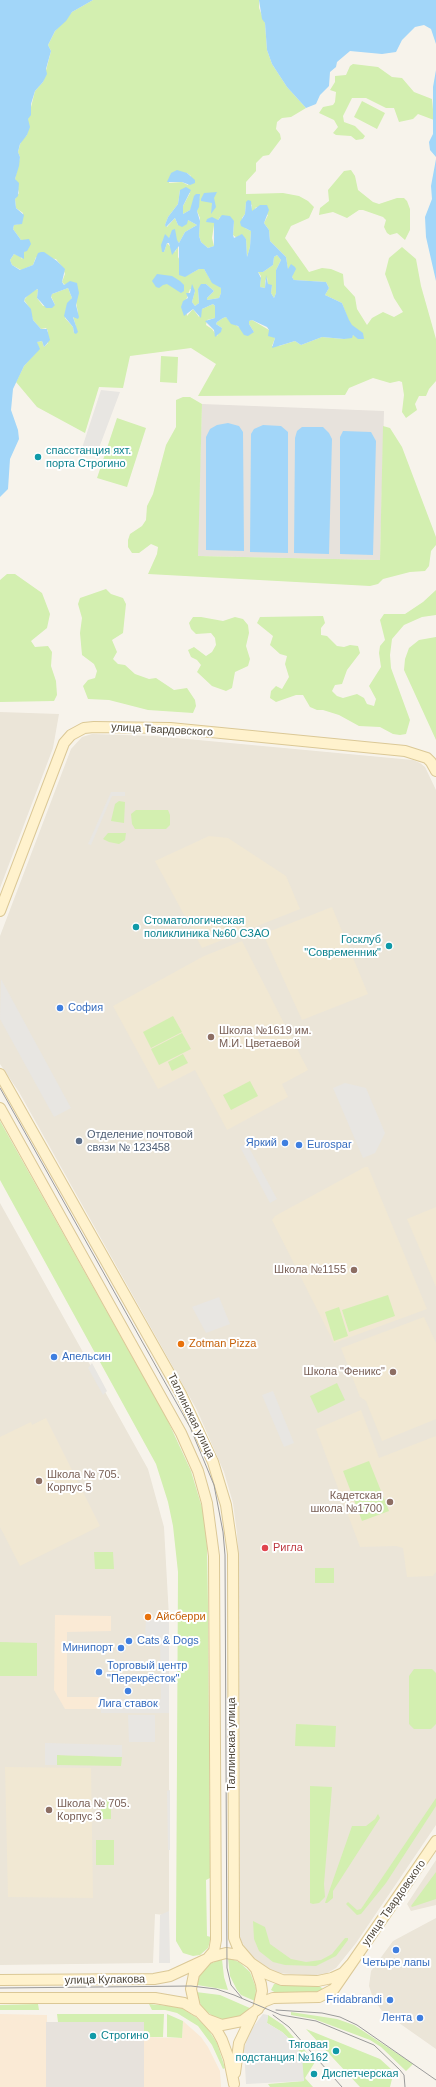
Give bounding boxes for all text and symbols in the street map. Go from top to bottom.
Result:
place label: спасстанция яхт. порта Строгино [46,444,131,470]
marker: спасстанция яхт. порта Строгино [33,452,43,462]
street label: улица Твардовского [111,721,213,739]
place label: Стоматологическая поликлиника №60 СЗАО [144,914,270,940]
marker: Стоматологическая поликлиника №60 СЗАО [131,922,141,932]
place label: Госклуб "Современник" [304,933,381,959]
marker: Госклуб "Современник" [384,941,394,951]
place label: София [68,1001,103,1015]
marker: София [55,1003,65,1013]
place label: Школа №1619 им. М.И. Цветаевой [219,1024,312,1050]
marker: Школа №1619 им. М.И. Цветаевой [206,1032,216,1042]
place label: Отделение почтовой связи № 123458 [87,1128,193,1154]
marker: Отделение почтовой связи № 123458 [74,1136,84,1146]
place label: Яркий [246,1136,277,1150]
marker: Яркий [280,1138,290,1148]
place label: Eurospar [307,1138,352,1152]
marker: Eurospar [294,1140,304,1150]
place label: Школа №1155 [274,1263,346,1277]
marker: Школа №1155 [349,1265,359,1275]
place label: Zotman Pizza [189,1337,256,1351]
marker: Zotman Pizza [176,1339,186,1349]
place label: Апельсин [62,1350,111,1364]
marker: Апельсин [49,1352,59,1362]
place label: Школа "Феникс" [304,1365,385,1379]
marker: Школа "Феникс" [388,1367,398,1377]
street label: Таллинская улица [165,1371,217,1461]
place label: Школа № 705. Корпус 5 [47,1468,120,1494]
marker: Школа № 705. Корпус 5 [34,1476,44,1486]
place label: Кадетская школа №1700 [310,1489,382,1515]
marker: Кадетская школа №1700 [385,1497,395,1507]
place label: Ригла [273,1541,303,1555]
marker: Ригла [260,1543,270,1553]
place label: Айсберри [156,1610,206,1624]
marker: Айсберри [143,1612,153,1622]
place label: Cats & Dogs [137,1634,199,1648]
marker: Cats & Dogs [124,1636,134,1646]
place label: Минипорт [62,1641,113,1655]
marker: Минипорт [116,1643,126,1653]
place label: Торговый центр "Перекрёсток" [107,1659,187,1685]
marker: Торговый центр "Перекрёсток" [94,1667,104,1677]
marker: Лига ставок [123,1686,133,1696]
place label: Лига ставок [98,1697,158,1711]
street label: Таллинская улица [225,1697,239,1791]
place label: Школа № 705. Корпус 3 [57,1797,130,1823]
marker: Школа № 705. Корпус 3 [44,1805,54,1815]
street label: улица Твардовского [359,1857,429,1949]
marker: Четыре лапы [391,1945,401,1955]
place label: Четыре лапы [362,1956,430,1970]
street label: улица Кулакова [65,1973,145,1987]
place label: Fridabrandi [326,1993,382,2007]
marker: Fridabrandi [385,1995,395,2005]
place label: Лента [382,2011,412,2025]
marker: Лента [415,2013,425,2023]
place label: Строгино [101,2029,149,2043]
marker: Строгино [88,2031,98,2041]
place label: Тяговая подстанция №162 [236,2038,328,2064]
marker: Тяговая подстанция №162 [331,2046,341,2056]
place label: Диспетчерская [322,2067,398,2081]
marker: Диспетчерская [309,2069,319,2079]

